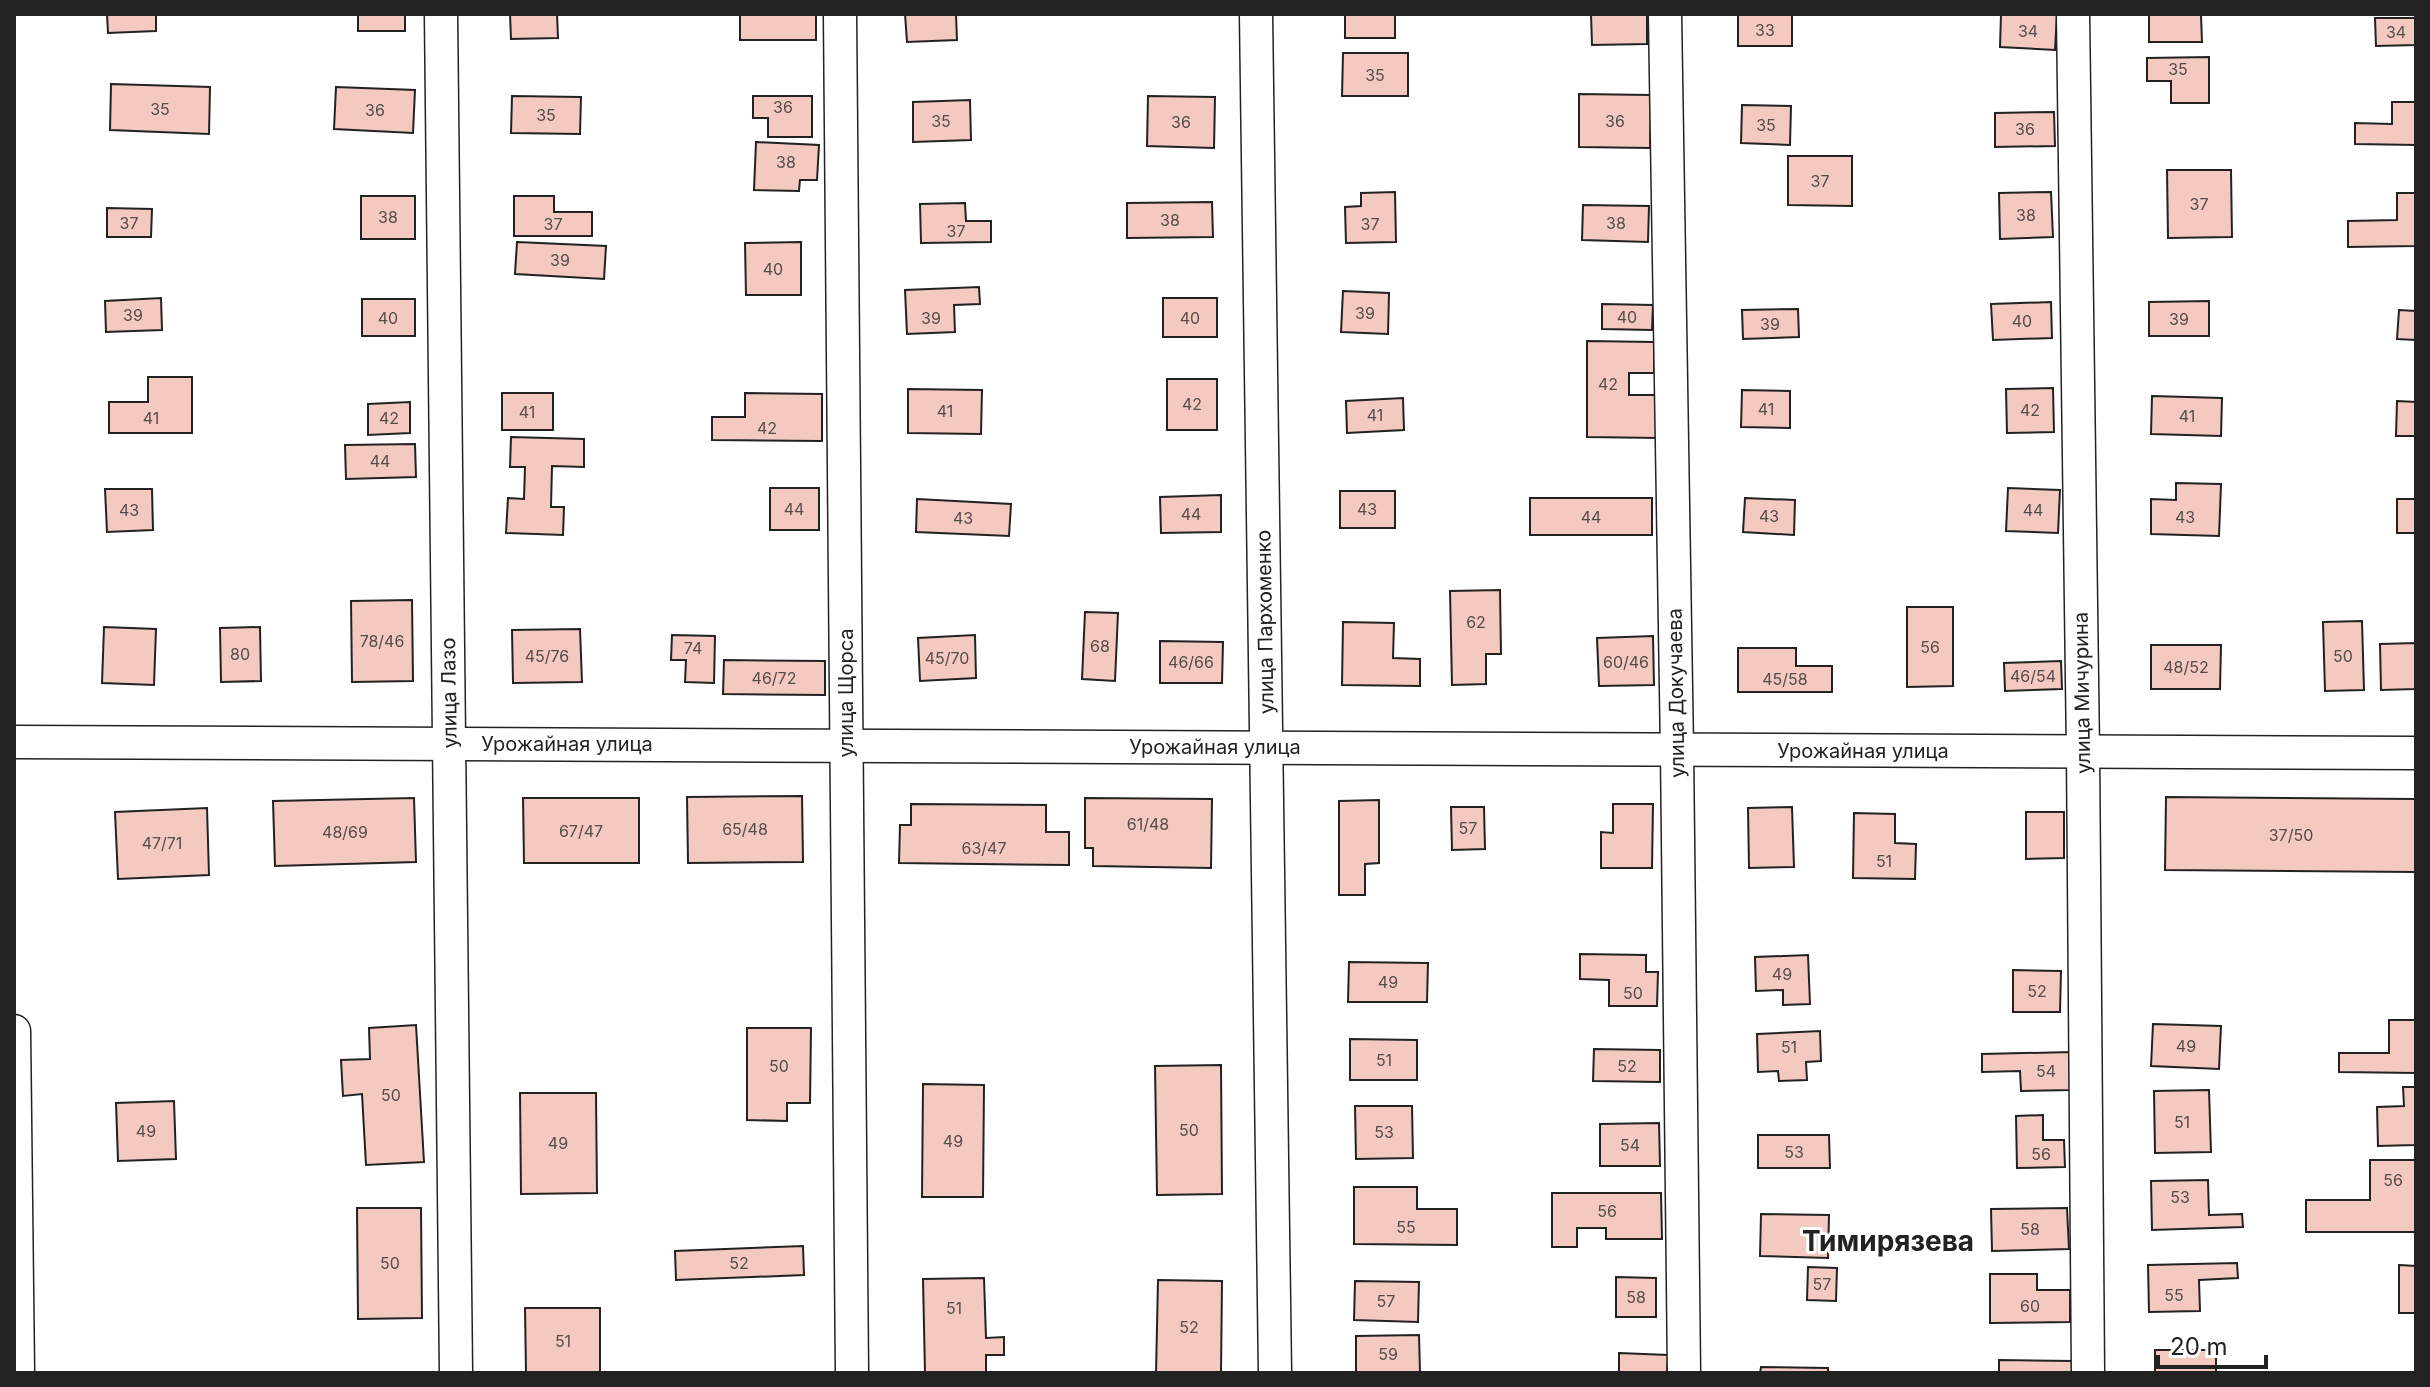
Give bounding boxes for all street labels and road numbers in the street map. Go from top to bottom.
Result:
street label: улица Пархоменко [1251,530,1279,714]
street label: улица Докучаева [1663,608,1689,778]
street label: улица Мичурина [2069,612,2095,774]
street label: улица Щорса [834,629,858,758]
street label: улица Лазо [436,638,462,748]
street label: Урожайная улица [481,732,653,756]
street label: Урожайная улица [1129,735,1301,759]
street label: Урожайная улица [1777,739,1949,763]

